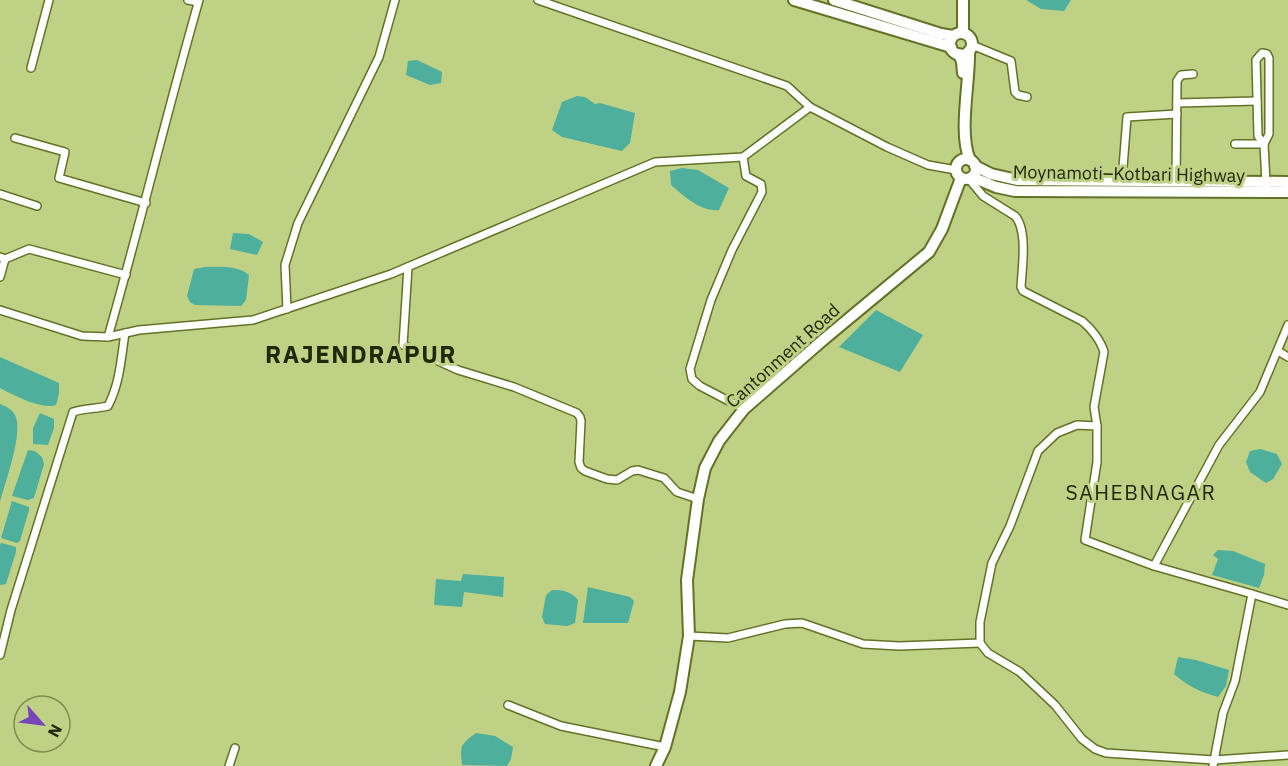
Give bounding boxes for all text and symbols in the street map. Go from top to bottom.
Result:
street label: Moynamoti–Kotbari Highway [1013,160,1245,187]
street label: Cantonment Road [721,298,844,413]
district label: RAJENDRAPUR [265,338,457,370]
district label: SAHEBNAGAR [1066,478,1216,506]
north arrow [12,694,72,754]
text: N [44,721,67,741]

